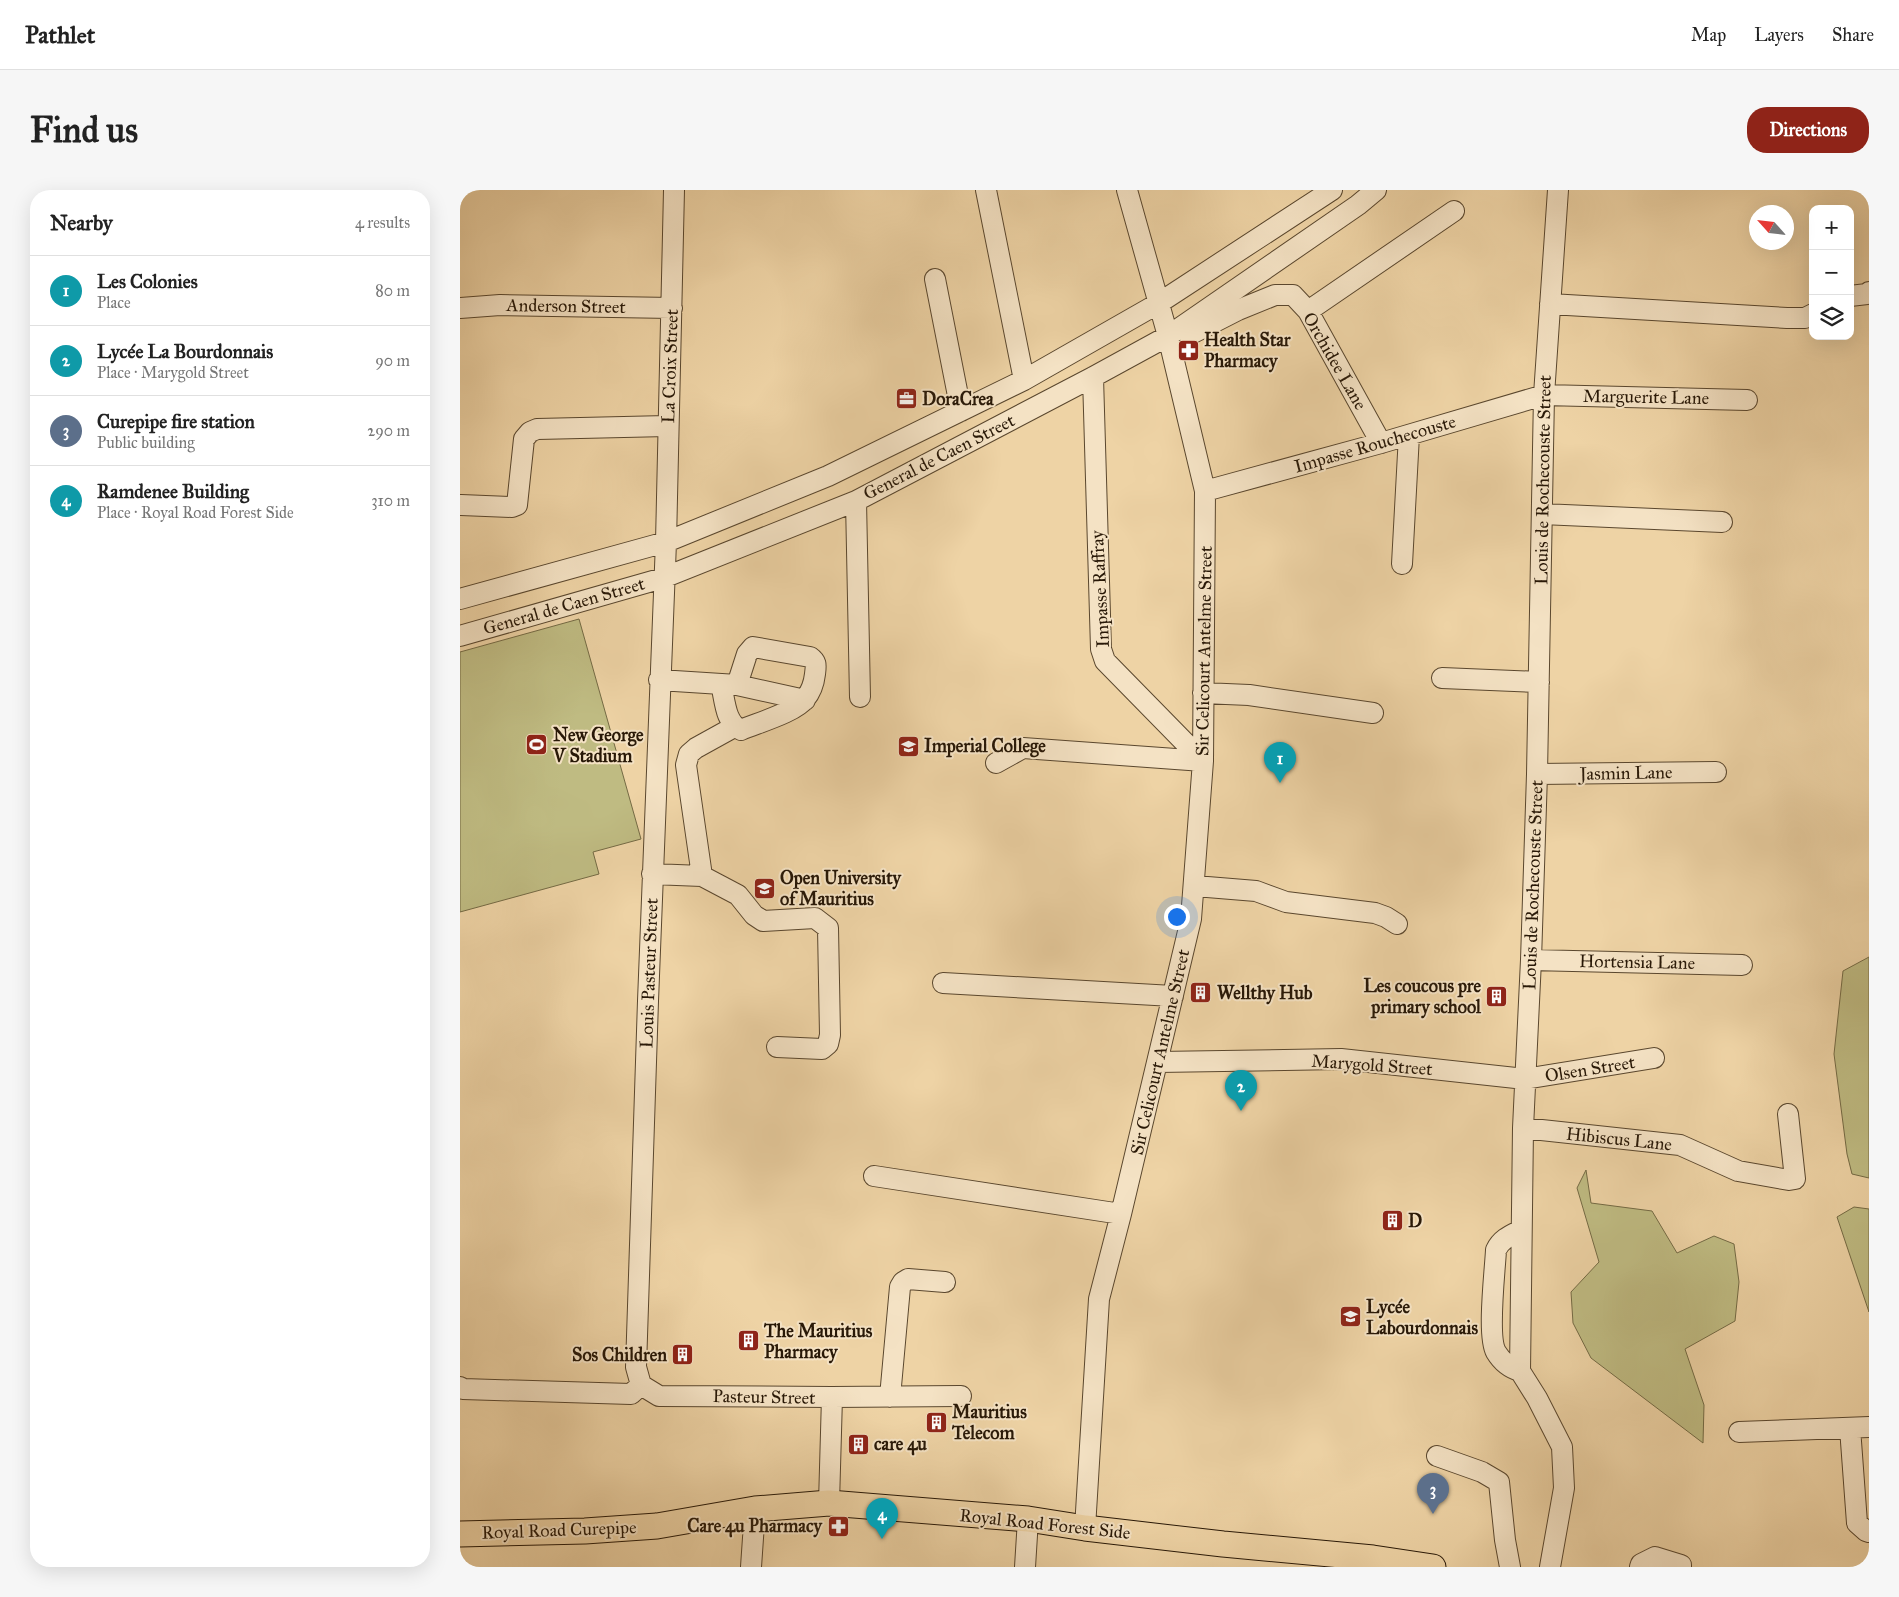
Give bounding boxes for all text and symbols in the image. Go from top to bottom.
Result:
text: Pathlet [25,20,95,50]
text: Map [1691,24,1726,46]
text: Layers [1754,24,1804,46]
text: Share [1832,24,1874,46]
button: Directions [1747,107,1869,153]
text: Find us [30,109,138,152]
north arrow [1749,205,1794,250]
map controls [1809,205,1854,340]
button: + [1809,205,1854,250]
text: Nearby [50,210,113,236]
text: 4 results [355,213,410,232]
button: − [1809,250,1854,295]
text: Les Colonies [97,270,198,293]
text: 1 [63,281,69,300]
text: 80 m [375,281,410,300]
text: Place [97,293,131,312]
street label: Anderson Street [505,294,626,318]
button: layers [1809,295,1854,340]
street label: La Croix Street [657,308,683,424]
street label: Orchidee Lane [1298,308,1372,414]
place label: Health Star Pharmacy [1204,329,1292,373]
pharmacy icon: Health Star Pharmacy [1176,338,1200,362]
text: Lycée La Bourdonnais [97,340,273,363]
text: 2 [62,351,70,370]
text: 90 m [375,351,410,370]
text: Place · Marygold Street [97,363,249,382]
street label: Louis de Rochecouste Street [1530,374,1556,585]
street label: Marguerite Lane [1583,385,1709,410]
office icon: DoraCrea [894,387,918,411]
place label: DoraCrea [922,388,994,410]
street label: General de Caen Street [860,409,1019,505]
text: Curepipe fire station [97,410,255,433]
street label: Impasse Rouchecouste [1292,410,1458,478]
text: 3 [63,421,69,440]
text: 290 m [367,421,410,440]
text: Public building [97,433,195,452]
text: Ramdenee Building [97,480,249,503]
text: 4 [62,491,70,510]
text: 310 m [371,491,410,510]
text: Place · Royal Road Forest Side [97,503,294,522]
street label: Impasse Raffray [1086,529,1114,648]
street label: Sir Celicourt Antelme Street [1191,545,1217,756]
street label: General de Caen Street [481,572,648,640]
place label: New George V Stadium [552,724,644,767]
sports icon: New George V Stadium [525,733,549,757]
school or university icon: Imperial College [896,734,920,758]
place label: Imperial College [924,735,1046,758]
pin: 1 [1264,742,1296,783]
street label: Jasmin Lane [1577,761,1673,786]
street label: Louis de Rochecouste Street [1518,779,1548,990]
place label: Open University of Mauritius [780,867,903,910]
school or university icon: Open University of Mauritius [752,876,776,900]
street label: Louis Pasteur Street [635,897,663,1049]
your location [1164,904,1190,930]
street label: Sir Celicourt Antelme Street [1126,946,1195,1157]
street label: Hortensia Lane [1579,950,1695,974]
place label: Les coucous pre primary school [1363,975,1482,1019]
building icon: Wellthy Hub [1189,981,1213,1005]
place label: Wellthy Hub [1217,982,1313,1005]
building icon: Les coucous pre primary school [1485,984,1509,1008]
street label: Marygold Street [1311,1050,1434,1081]
street label: Olsen Street [1543,1051,1637,1087]
pin: 2 [1225,1070,1257,1111]
street label: Hibiscus Lane [1565,1122,1673,1156]
building icon: D [1380,1209,1404,1233]
place label: D [1408,1210,1422,1232]
place label: Lycée Labourdonnais [1366,1296,1478,1339]
school or university icon: Lycée Labourdonnais [1338,1305,1362,1329]
place label: The Mauritius Pharmacy [763,1320,873,1364]
building icon: The Mauritius Pharmacy [736,1329,760,1353]
building icon: Sos Children [671,1343,695,1367]
place label: Sos Children [572,1344,667,1366]
street label: Pasteur Street [712,1385,816,1409]
place label: Mauritius Telecom [951,1401,1027,1444]
building icon: Mauritius Telecom [924,1410,948,1434]
building icon: care 4u [846,1432,870,1456]
place label: care 4u [874,1433,927,1456]
pin: 3 [1417,1473,1449,1514]
pin: 4 [866,1498,898,1539]
street label: Royal Road Forest Side [958,1504,1132,1544]
pharmacy icon: Care 4u Pharmacy [826,1514,850,1538]
place label: Care 4u Pharmacy [687,1515,824,1538]
street label: Royal Road Curepipe [481,1516,637,1544]

